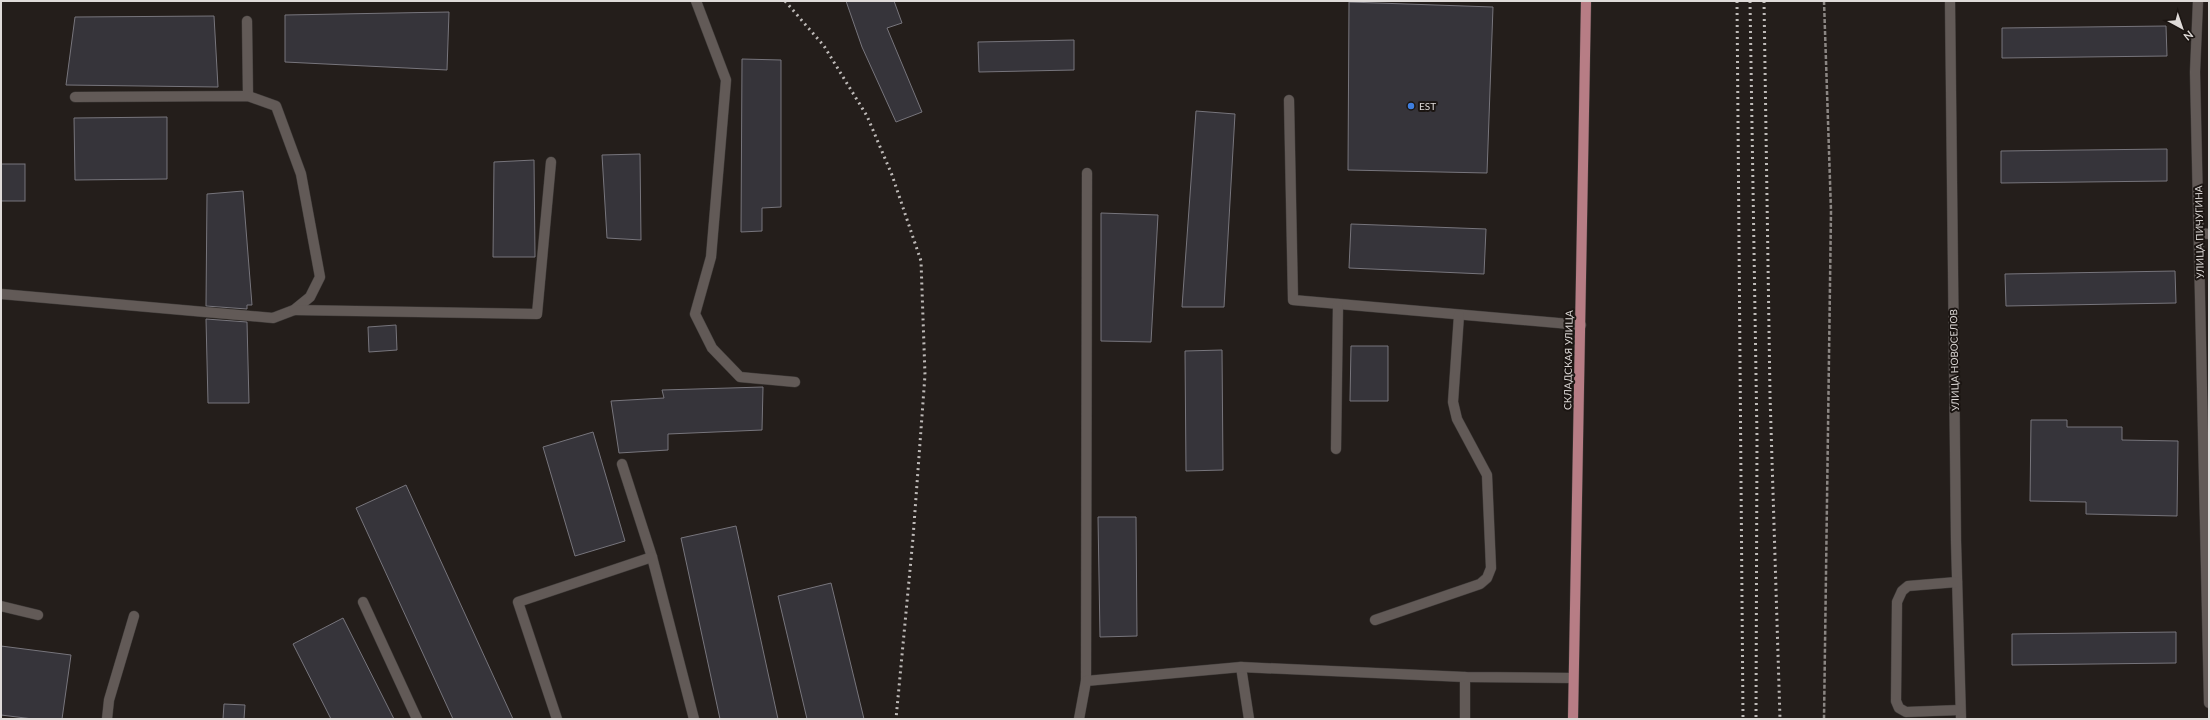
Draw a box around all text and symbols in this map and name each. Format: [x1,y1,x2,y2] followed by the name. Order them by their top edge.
[2162,8,2202,48] north arrow
[2181,28,2196,44] text: N
[1419,100,1436,112] place label: EST
[1406,101,1416,111] marker: EST
[2192,185,2206,279] street label: УЛИЦА ПИЧУГИНА
[1947,309,1961,411] street label: УЛИЦА НОВОСЕЛОВ
[1561,310,1575,410] street label: СКЛАДСКАЯ УЛИЦА

